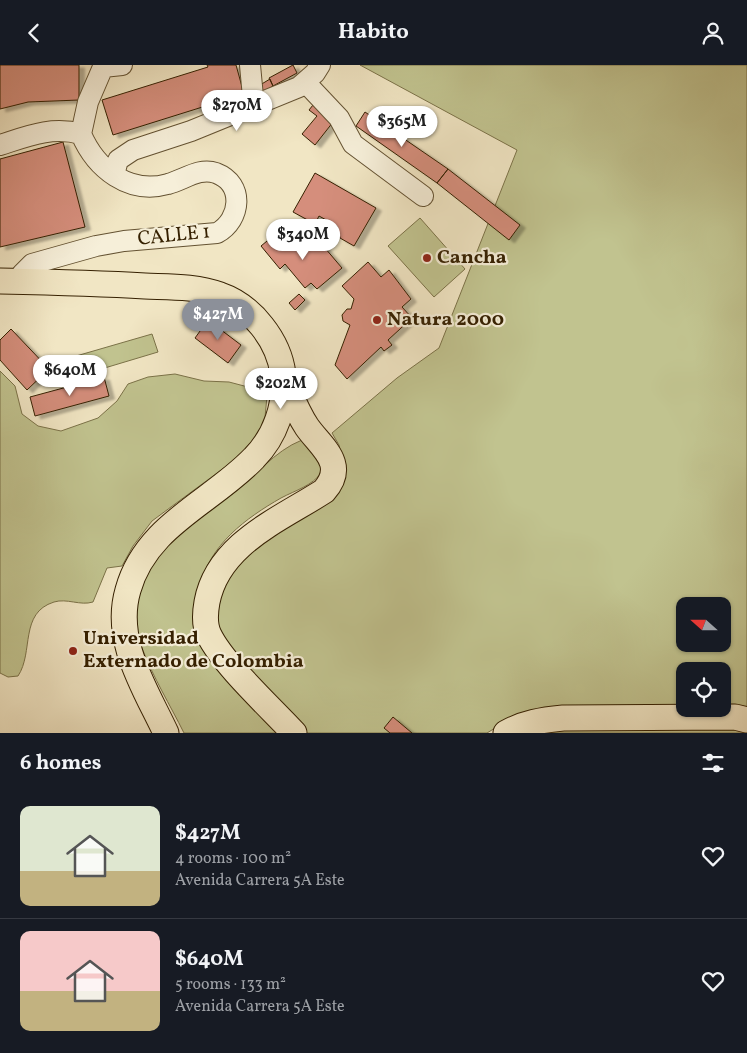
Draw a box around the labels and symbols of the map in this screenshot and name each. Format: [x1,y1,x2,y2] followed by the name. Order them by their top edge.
[202,89,272,132] pin: $270M
[367,106,437,148] pin: $365M
[136,218,212,254] street label: CALLE 1
[268,219,338,261] pin: $340M
[437,244,507,272] place label: Cancha
[421,252,433,264] marker: Cancha
[183,299,253,341] pin: $427M
[387,306,504,334] place label: Natura 2000
[371,314,383,326] marker: Natura 2000
[35,355,105,397] pin: $640M
[246,367,316,410] pin: $202M
[676,597,731,653] north arrow
[83,625,304,676] place label: Universidad Externado de Colombia
[67,645,79,657] marker: Universidad Externado de Colombia

